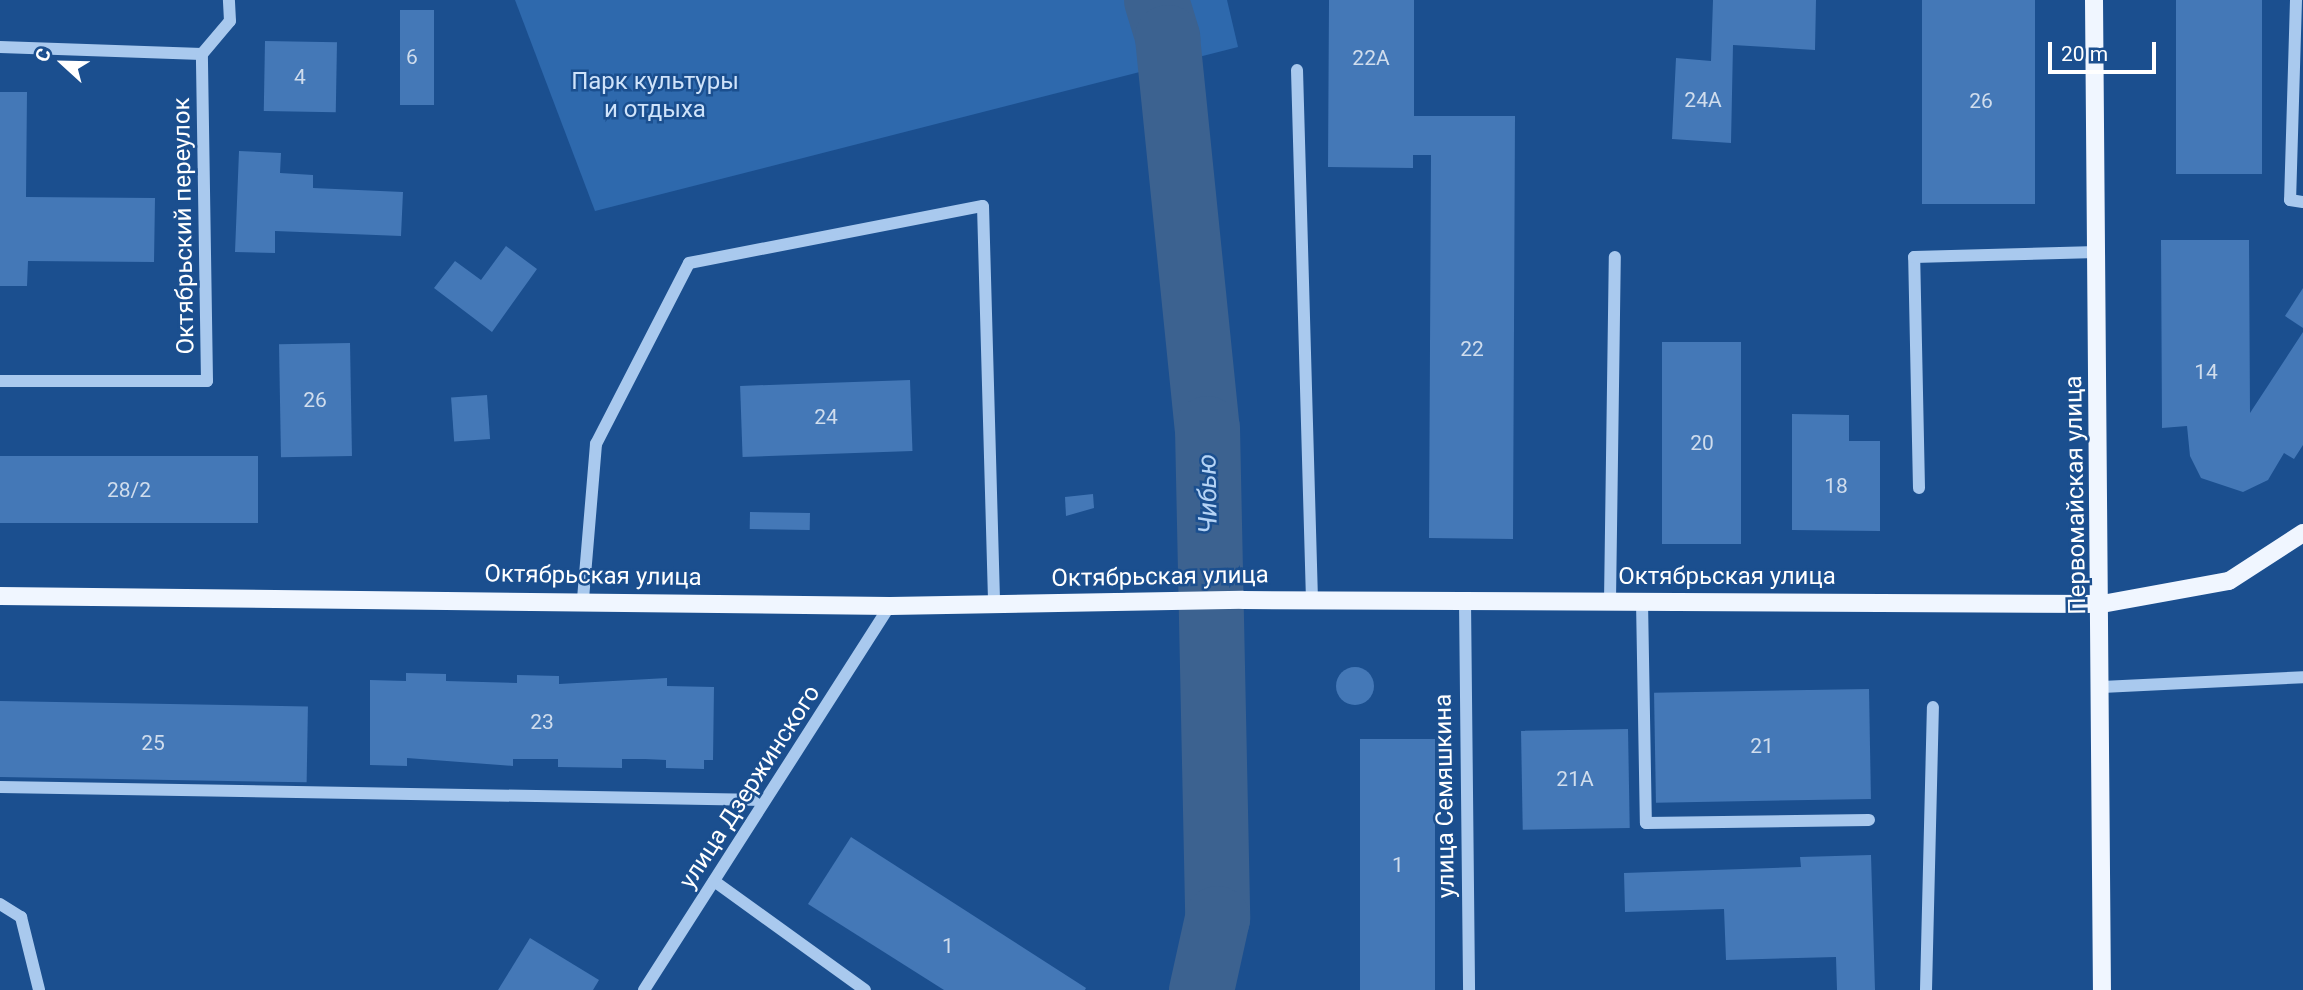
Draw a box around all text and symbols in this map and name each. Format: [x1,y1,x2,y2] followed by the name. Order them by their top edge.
[28,28,98,98] north arrow
[2051,28,2160,72] scale bar
[2061,42,2108,66] text: 20 m
[406,44,418,70] house number: 6
[30,45,56,65] text: С
[1352,45,1390,71] house number: 22А
[294,64,306,90] house number: 4
[571,68,739,124] park label: Парк культуры и отдыха
[1684,87,1722,113] house number: 24А
[1969,88,1993,114] house number: 26
[167,97,201,355] street label: Октябрьский переулок
[1460,336,1484,362] house number: 22
[2194,359,2218,385] house number: 14
[2060,375,2092,615] street label: Первомайская улица
[303,387,327,413] house number: 26
[814,404,838,430] house number: 24
[1690,430,1714,456] house number: 20
[1192,454,1224,534] water label: Чибью
[1824,473,1848,499] house number: 18
[107,477,151,503] house number: 28/2
[484,560,702,592] street label: Октябрьская улица
[1051,561,1269,593] street label: Октябрьская улица
[1618,563,1836,591] street label: Октябрьская улица
[673,680,827,894] street label: улица Дзержинского
[1429,694,1461,898] street label: улица Семяшкина
[530,709,554,735] house number: 23
[141,730,165,756] house number: 25
[1750,733,1774,759] house number: 21
[1556,766,1594,792] house number: 21А
[1392,852,1404,878] house number: 1
[942,933,954,959] house number: 1

